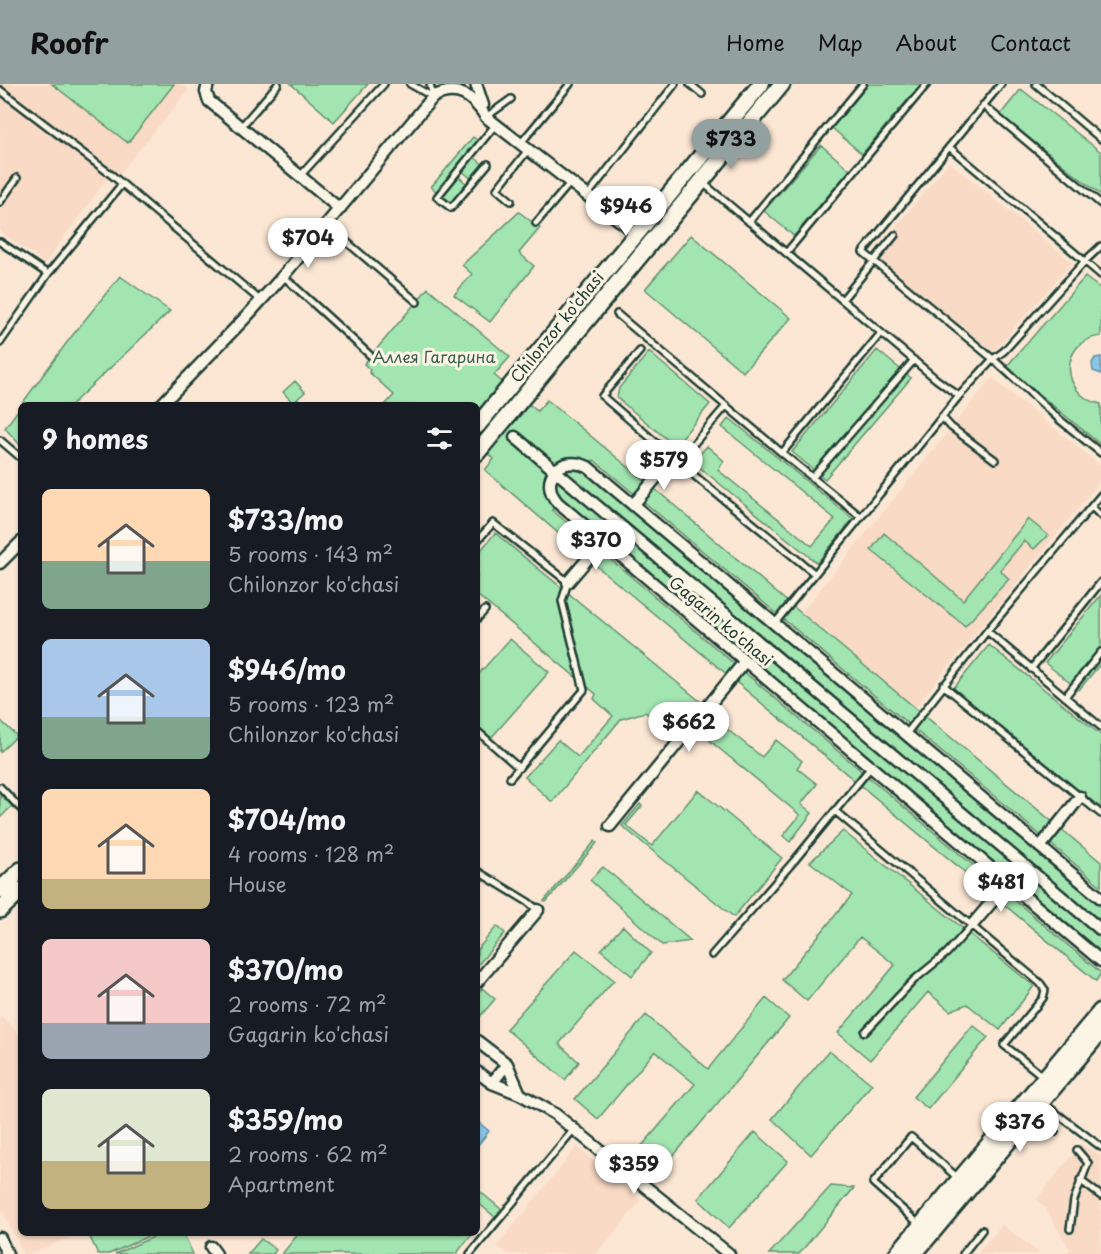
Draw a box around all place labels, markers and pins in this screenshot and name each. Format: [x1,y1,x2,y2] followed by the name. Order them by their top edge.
[695,119,767,170] pin: $733
[590,186,662,237] pin: $946
[272,218,344,269] pin: $704
[628,440,700,491] pin: $579
[560,520,632,571] pin: $370
[653,702,725,753] pin: $662
[965,862,1037,913] pin: $481
[984,1102,1056,1153] pin: $376
[598,1144,670,1195] pin: $359

